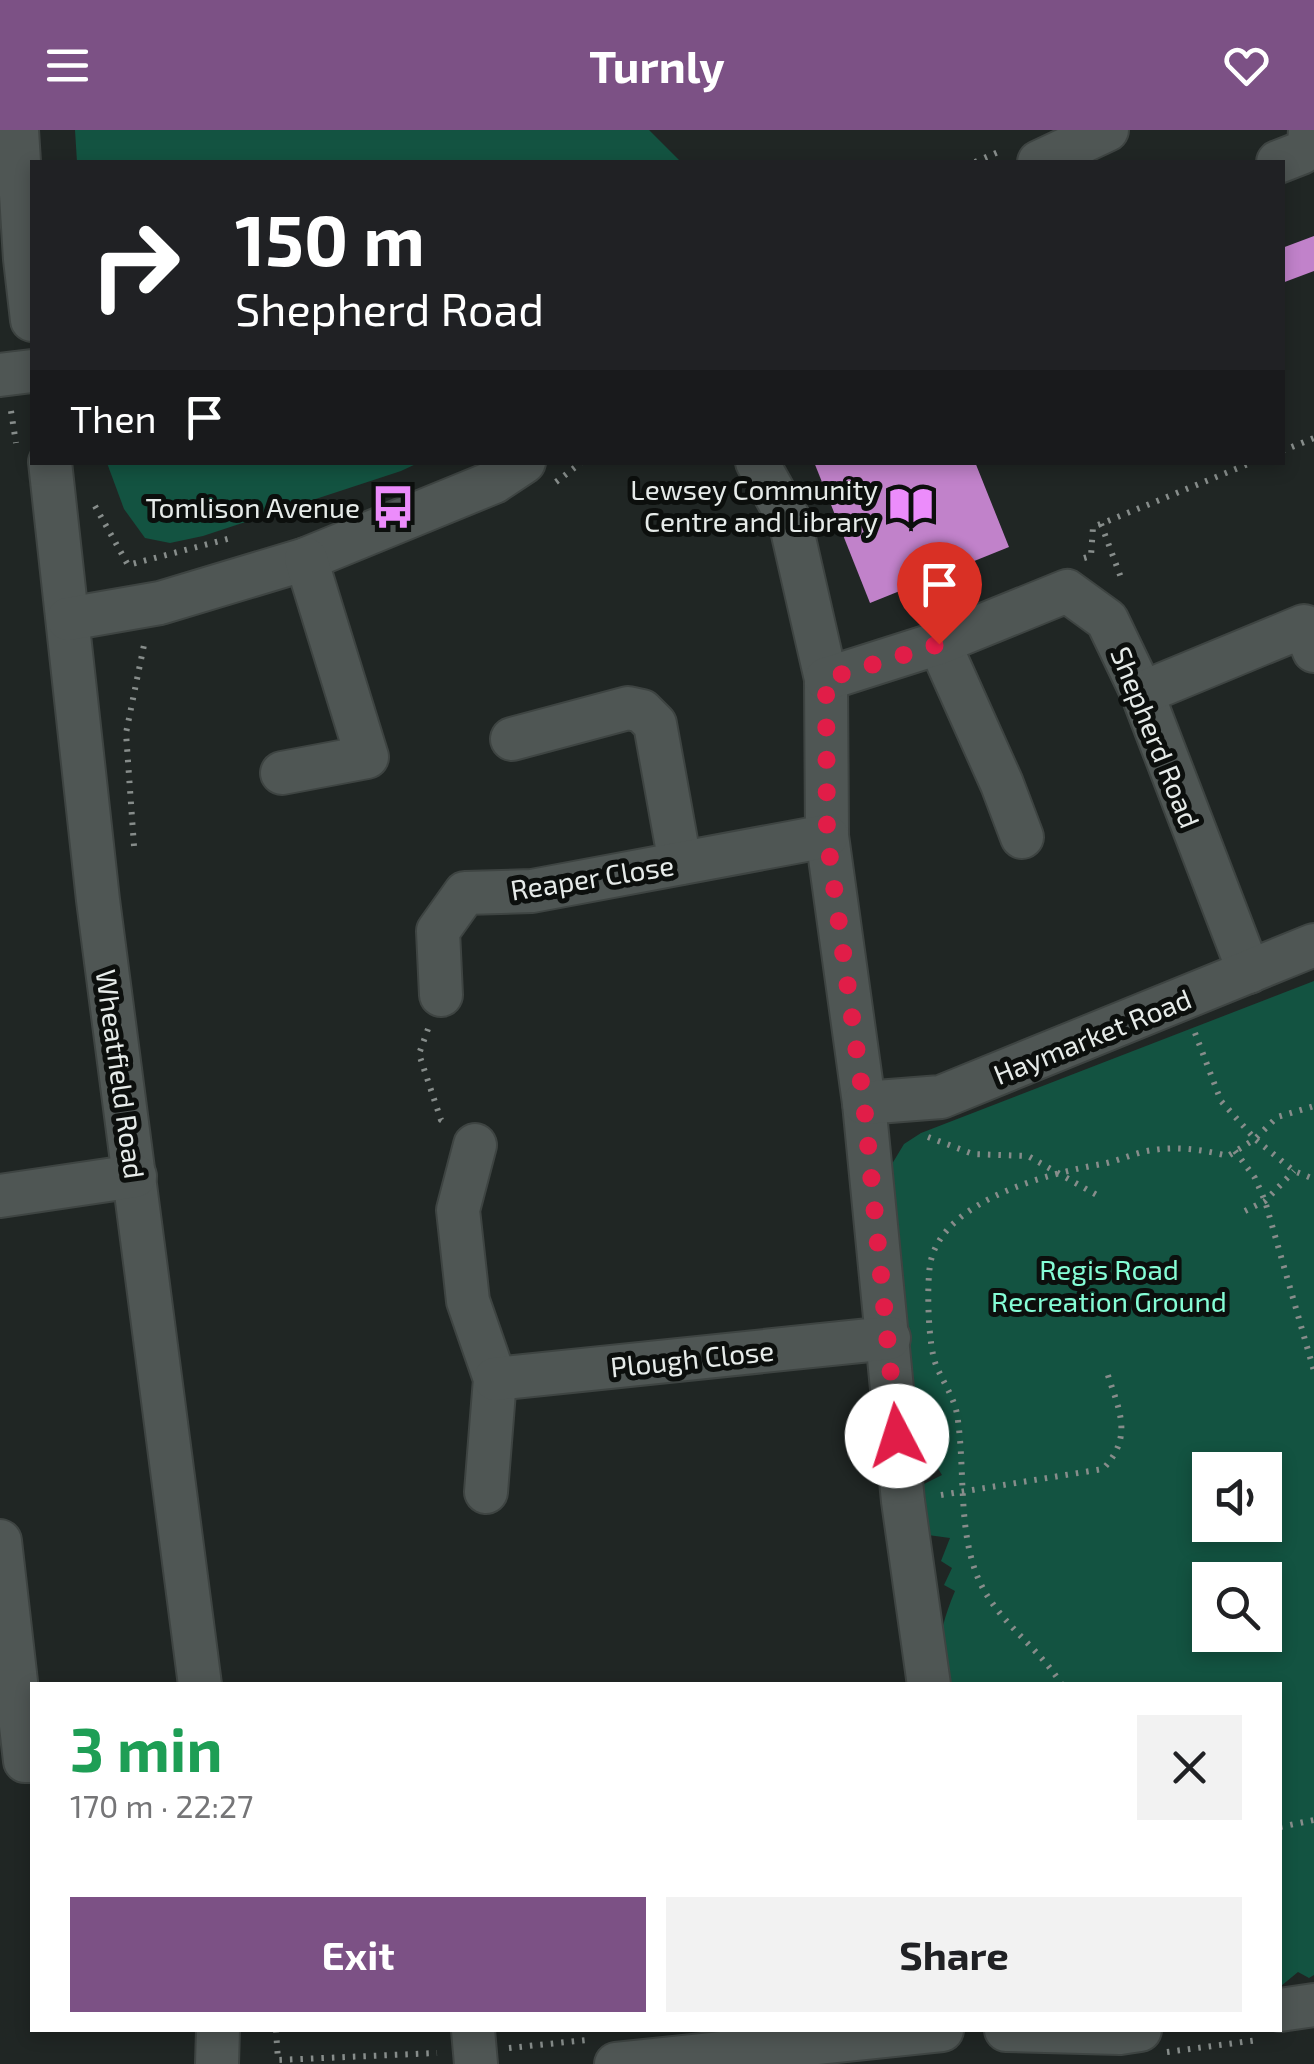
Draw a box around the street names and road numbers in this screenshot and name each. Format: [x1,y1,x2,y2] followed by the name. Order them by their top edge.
[1104,641,1208,833] street label: Shepherd Road
[508,847,676,907] street label: Reaper Close
[89,967,153,1181] street label: Wheatfield Road
[988,981,1196,1091] street label: Haymarket Road
[609,1333,775,1383] street label: Plough Close

